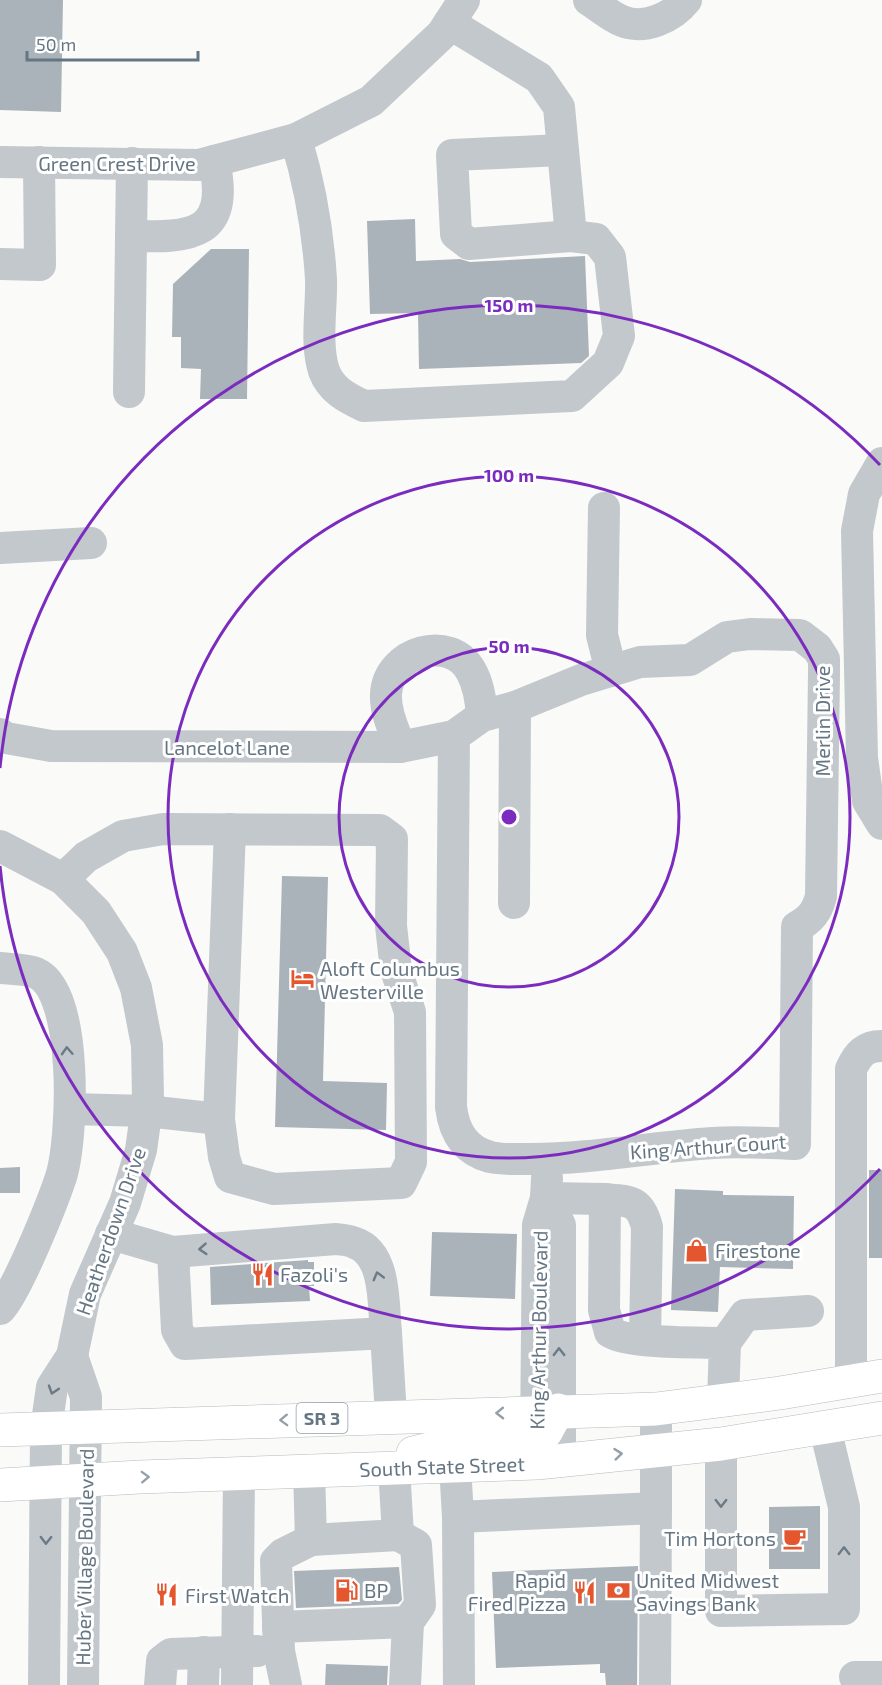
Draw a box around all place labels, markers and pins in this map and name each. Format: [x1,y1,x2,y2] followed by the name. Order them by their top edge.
[499,807,519,827] centre of rings
[320,956,460,1003] place label: Aloft Columbus Westerville
[289,966,315,992] hotel icon: Aloft Columbus Westerville
[684,1237,710,1263] shop icon: Firestone
[715,1238,801,1262] place label: Firestone
[249,1261,275,1287] restaurant icon: Fazoli's
[280,1262,348,1286] place label: Fazoli's
[781,1525,807,1551] cafe icon: Tim Hortons
[664,1526,776,1550] place label: Tim Hortons
[468,1568,566,1615] place label: Rapid Fired Pizza
[636,1568,779,1615] place label: United Midwest Savings Bank
[333,1577,359,1603] fuel station icon: BP
[364,1578,388,1602] place label: BP
[605,1578,631,1604] bank icon: United Midwest Savings Bank
[571,1579,597,1605] restaurant icon: Rapid Fired Pizza
[154,1582,180,1608] restaurant icon: First Watch
[185,1583,289,1607] place label: First Watch

